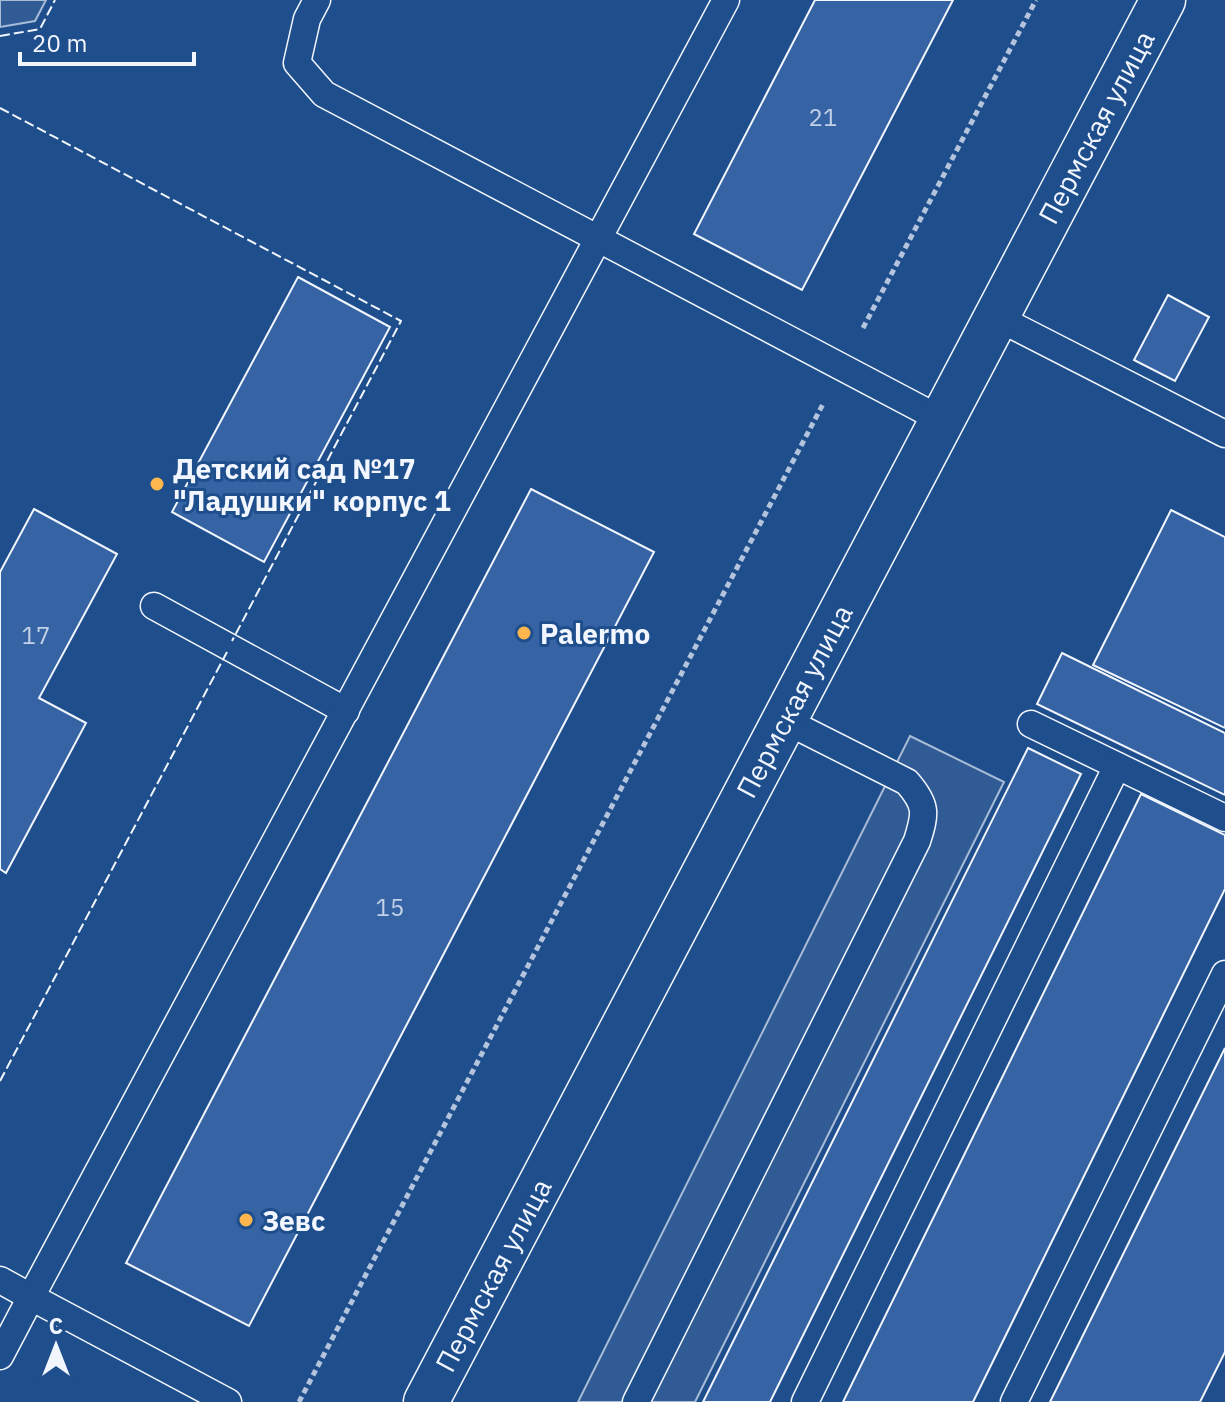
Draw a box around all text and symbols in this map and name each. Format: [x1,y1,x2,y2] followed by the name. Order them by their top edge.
[20,16,194,66] scale bar
[1029,24,1163,230] street label: Пермская улица
[32,27,87,59] text: 20 m
[809,101,837,133] house number: 21
[173,450,451,519] place label: Детский сад №17 "Ладушки" корпус 1
[148,475,166,493] marker: Детский сад №17 "Ладушки" корпус 1
[727,598,861,804] street label: Пермская улица
[540,615,650,652] place label: Palermo
[22,619,50,651] house number: 17
[515,624,533,642] marker: Palermo
[376,891,404,923] house number: 15
[426,1172,560,1378] street label: Пермская улица
[262,1202,325,1239] place label: Зевс
[237,1211,255,1229] marker: Зевс
[16,1306,96,1386] north arrow
[49,1311,63,1340] text: С

